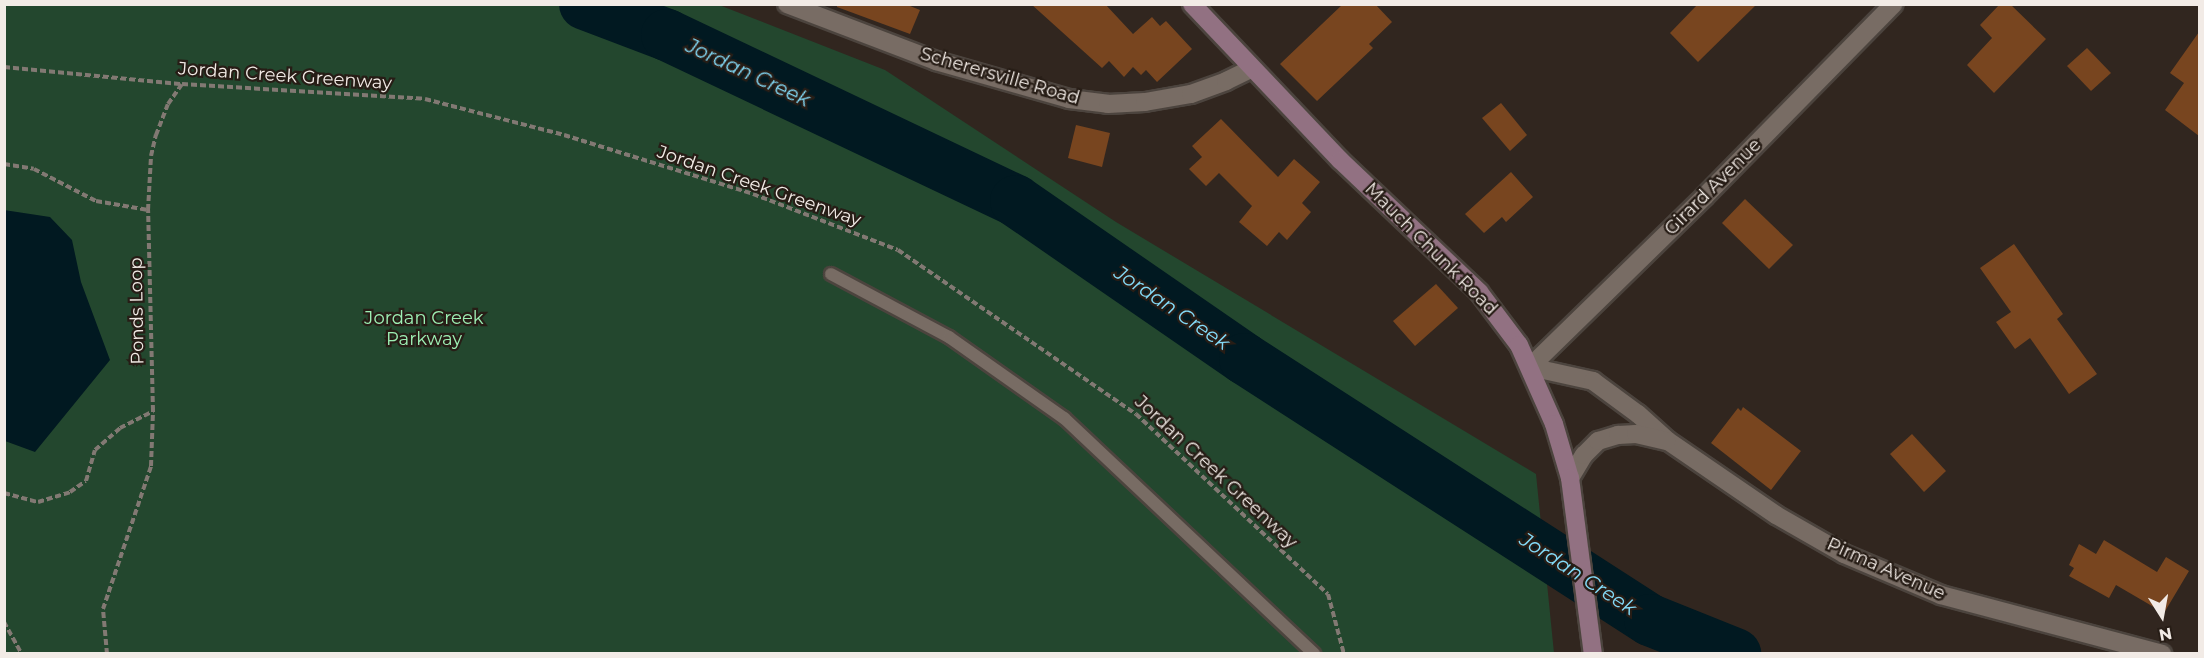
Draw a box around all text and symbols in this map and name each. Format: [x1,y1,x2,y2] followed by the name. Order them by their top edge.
[682,34,814,112] water label: Jordan Creek
[918,43,1082,109] street label: Scherersville Road
[177,58,393,94] street label: Jordan Creek Greenway
[1660,134,1766,240] street label: Girard Avenue
[654,141,864,231] street label: Jordan Creek Greenway
[1360,178,1502,320] street label: Mauch Chunk Road
[125,257,149,365] street label: Ponds Loop
[1110,261,1234,355] water label: Jordan Creek
[364,308,484,350] park label: Jordan Creek Parkway
[1130,391,1302,553] street label: Jordan Creek Greenway
[1515,527,1641,621] water label: Jordan Creek
[1824,533,1948,605] street label: Pirma Avenue
[2132,586,2192,646] north arrow
[2157,624,2174,645] text: N

